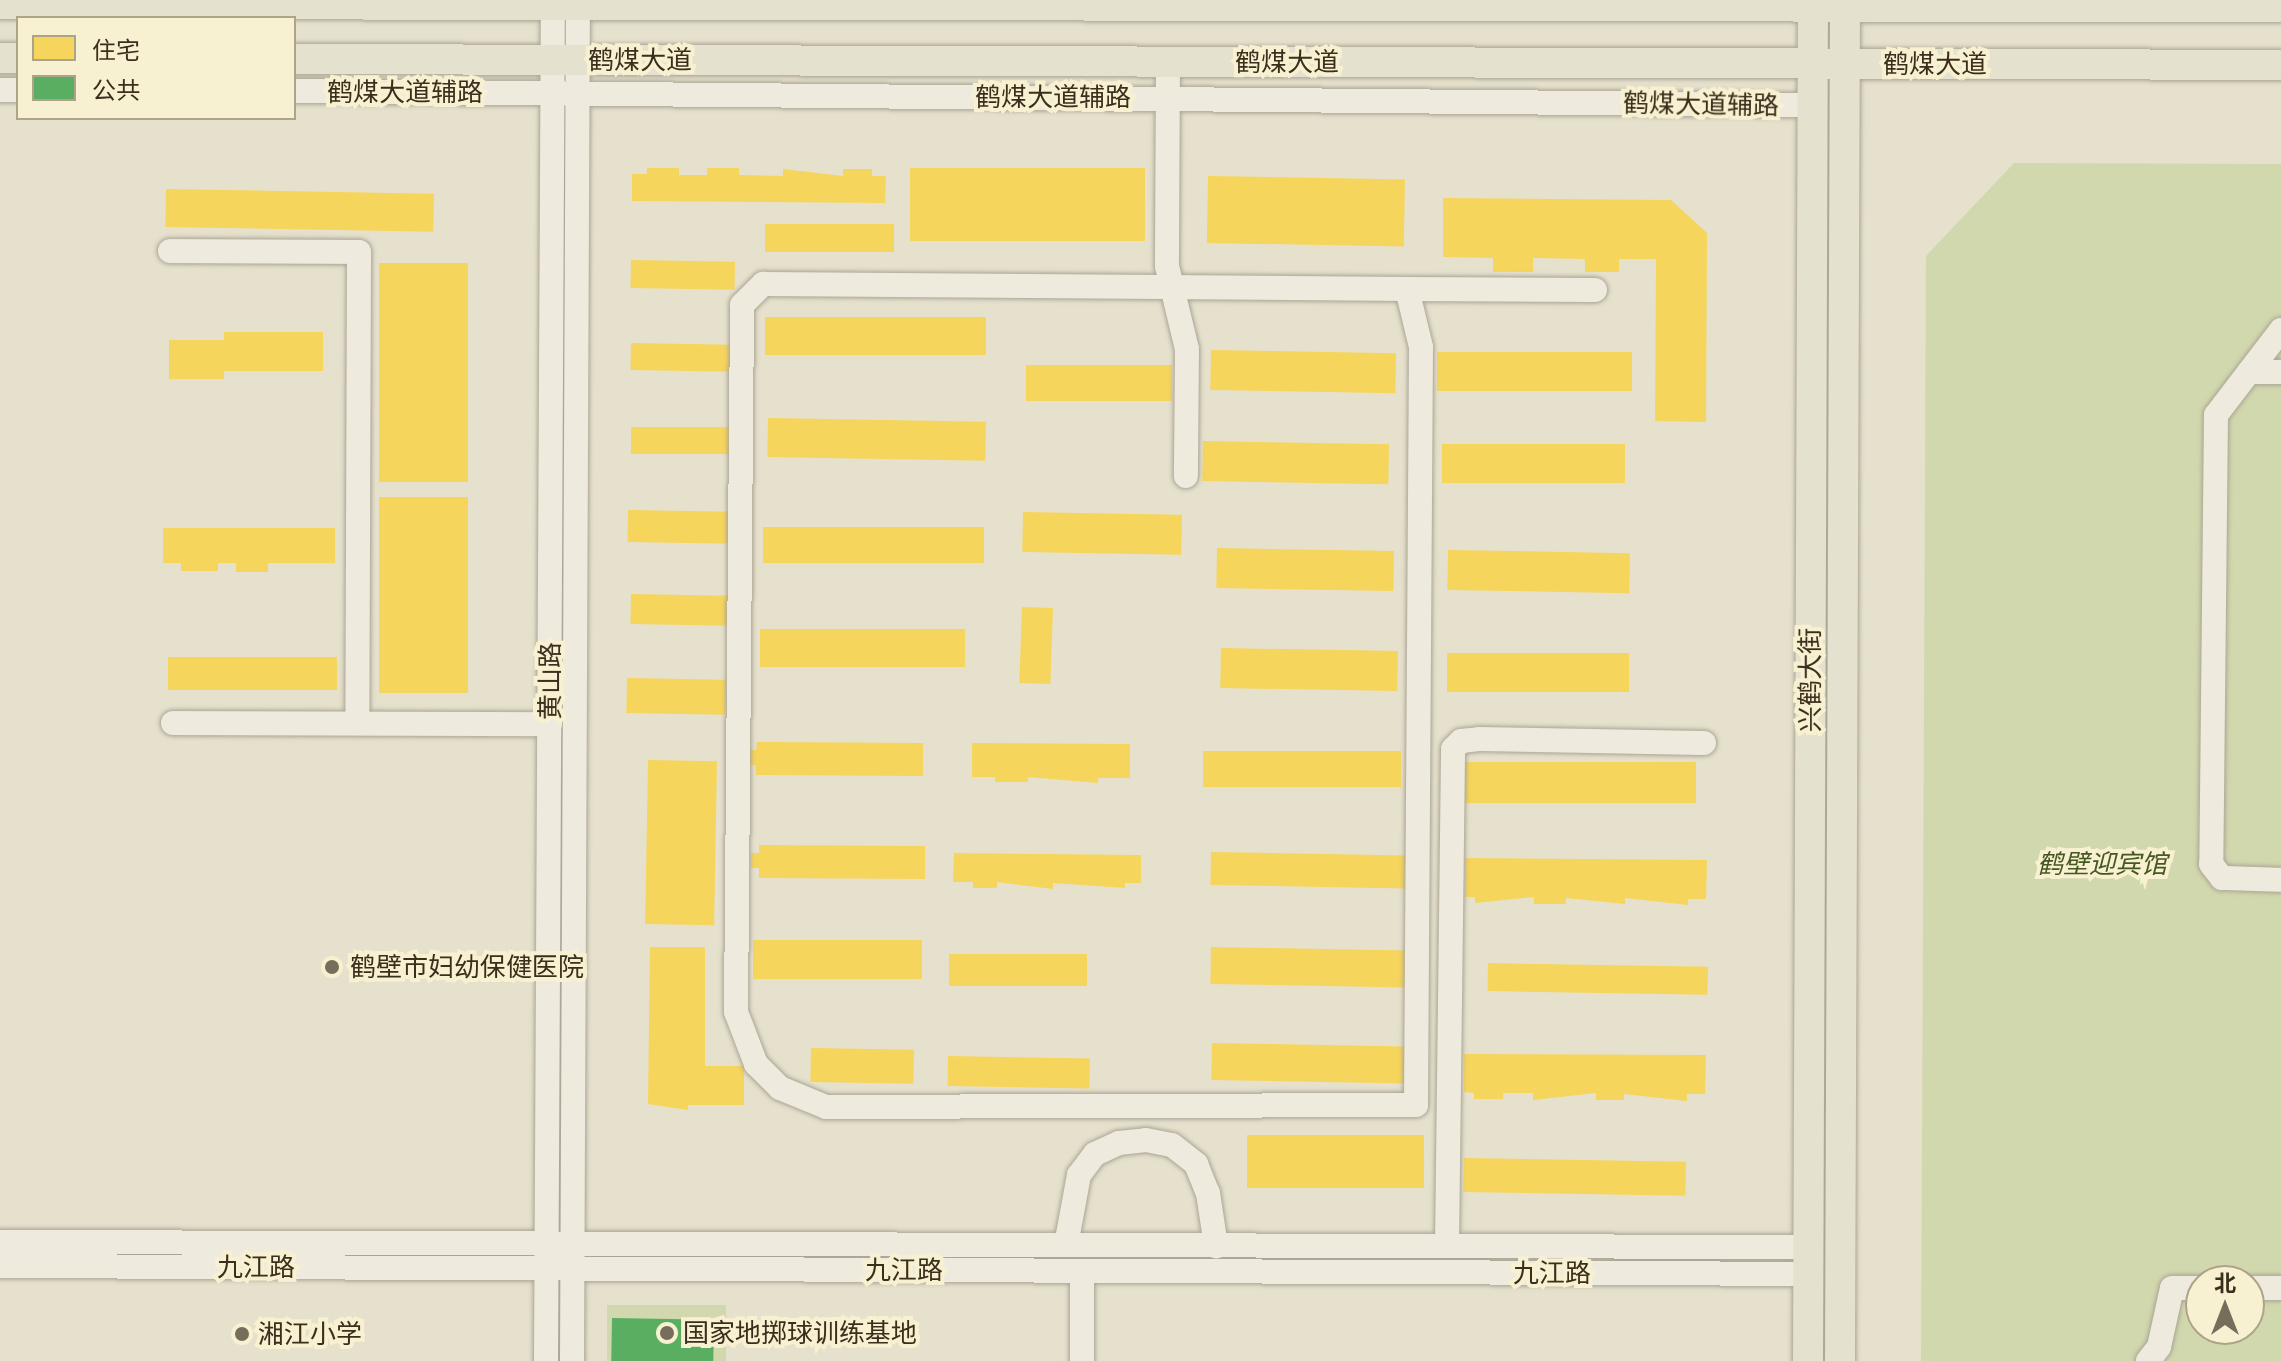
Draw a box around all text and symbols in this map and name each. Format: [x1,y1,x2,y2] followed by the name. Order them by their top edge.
[16,16,296,120] legend
[92,35,140,66] text: 住宅
[588,44,692,76] street label: 鹤煤大道
[1235,46,1339,78] street label: 鹤煤大道
[1883,48,1987,80] street label: 鹤煤大道
[92,75,140,106] text: 公共
[327,76,483,108] street label: 鹤煤大道辅路
[975,81,1131,113] street label: 鹤煤大道辅路
[1623,87,1779,121] street label: 鹤煤大道辅路
[1794,628,1826,732] street label: 兴鹤大街
[534,642,566,720] street label: 黄山路
[2037,848,2167,880] park label: 鹤壁迎宾馆
[350,951,584,983] place label: 鹤壁市妇幼保健医院
[321,956,343,978] marker: 鹤壁市妇幼保健医院
[217,1251,295,1283] street label: 九江路
[865,1254,943,1286] street label: 九江路
[1513,1257,1591,1289] street label: 九江路
[2185,1265,2265,1345] north arrow
[2214,1269,2236,1297] text: 北
[683,1317,917,1349] place label: 国家地掷球训练基地
[258,1318,362,1350] place label: 湘江小学
[658,1324,676,1342] marker: 国家地掷球训练基地
[233,1325,251,1343] marker: 湘江小学

